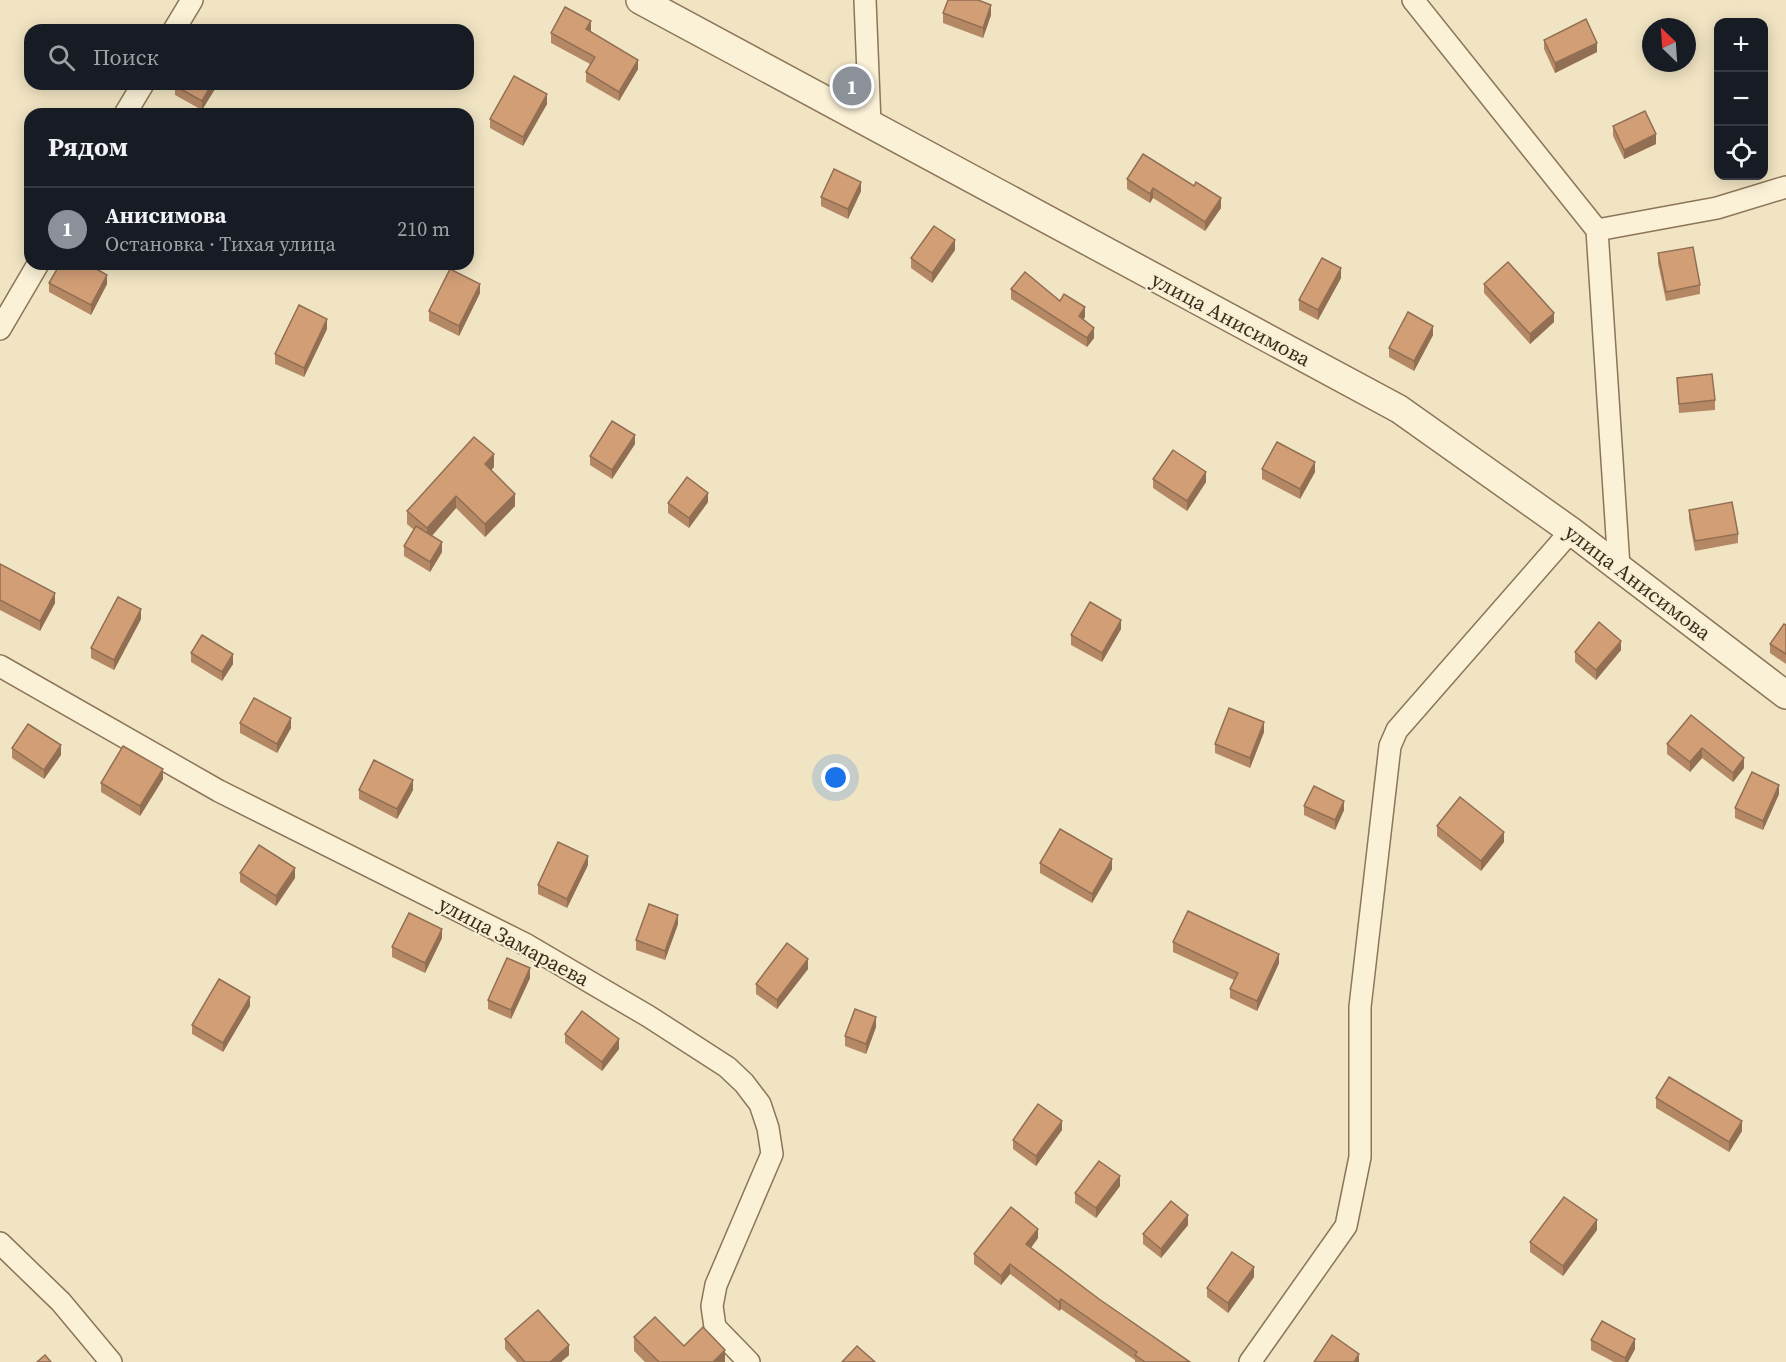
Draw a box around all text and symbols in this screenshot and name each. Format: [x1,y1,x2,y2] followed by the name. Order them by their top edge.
[1642,18,1696,72] north arrow
[1714,18,1768,180] map controls
[1714,18,1768,72] button: +
[24,24,474,90] search box
[45,41,78,74] icon: search
[93,42,159,72] text: Поиск
[832,64,872,109] pin: 1
[1714,72,1768,126] button: −
[1714,126,1768,180] button: locate
[48,129,128,165] text: Рядом
[105,200,227,230] text: Анисимова
[62,215,73,243] text: 1
[397,215,450,243] text: 210 m
[105,230,336,258] text: Остановка · Тихая улица
[1146,265,1316,373] street label: улица Анисимова
[1559,517,1718,647] street label: улица Анисимова
[821,763,850,792] your location
[433,889,595,993] street label: улица Замараева

